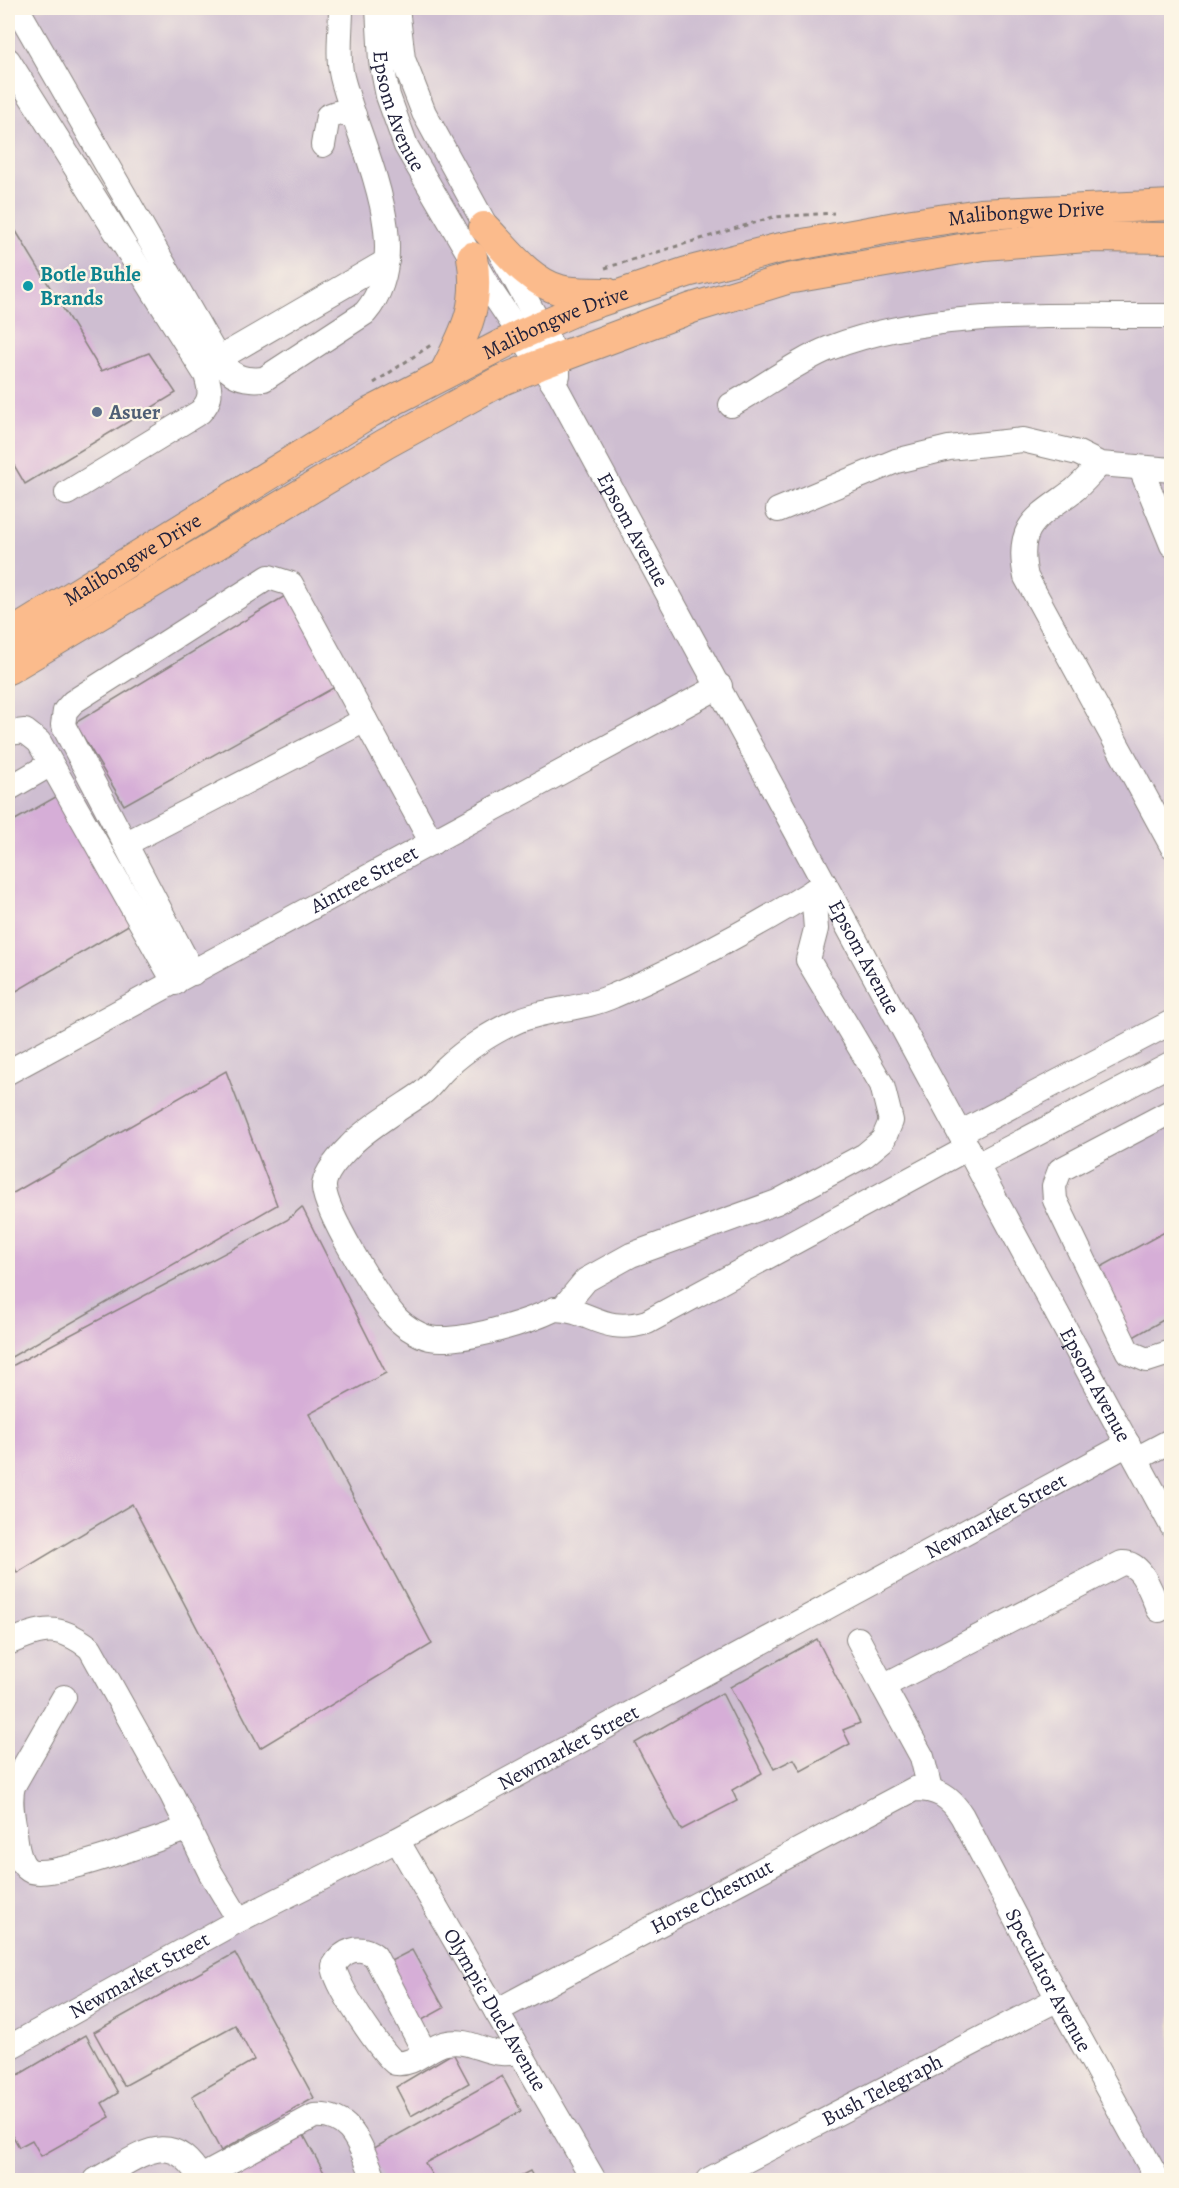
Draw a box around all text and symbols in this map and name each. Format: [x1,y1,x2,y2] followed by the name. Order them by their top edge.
[366,50,432,177] street label: Epsom Avenue
[946,194,1105,233] street label: Malibongwe Drive
[40,260,141,312] place label: Botle Buhle Brands
[21,279,35,293] marker: Botle Buhle Brands
[477,279,632,366] street label: Malibongwe Drive
[108,398,161,426] place label: Asuer
[90,405,104,419] marker: Asuer
[591,467,676,592] street label: Epsom Avenue
[58,506,206,612] street label: Malibongwe Drive
[304,838,423,920] street label: Aintree Street
[822,895,907,1019] street label: Epsom Avenue
[1053,1322,1138,1447] street label: Epsom Avenue
[920,1466,1071,1565] street label: Newmarket Street
[493,1698,644,1797] street label: Newmarket Street
[645,1852,778,1941] street label: Horse Chestnut
[999,1903,1098,2057] street label: Speculator Avenue
[437,1923,554,2096] street label: Olympic Duel Avenue
[64,1925,214,2025] street label: Newmarket Street
[817,2047,947,2133] street label: Bush Telegraph

